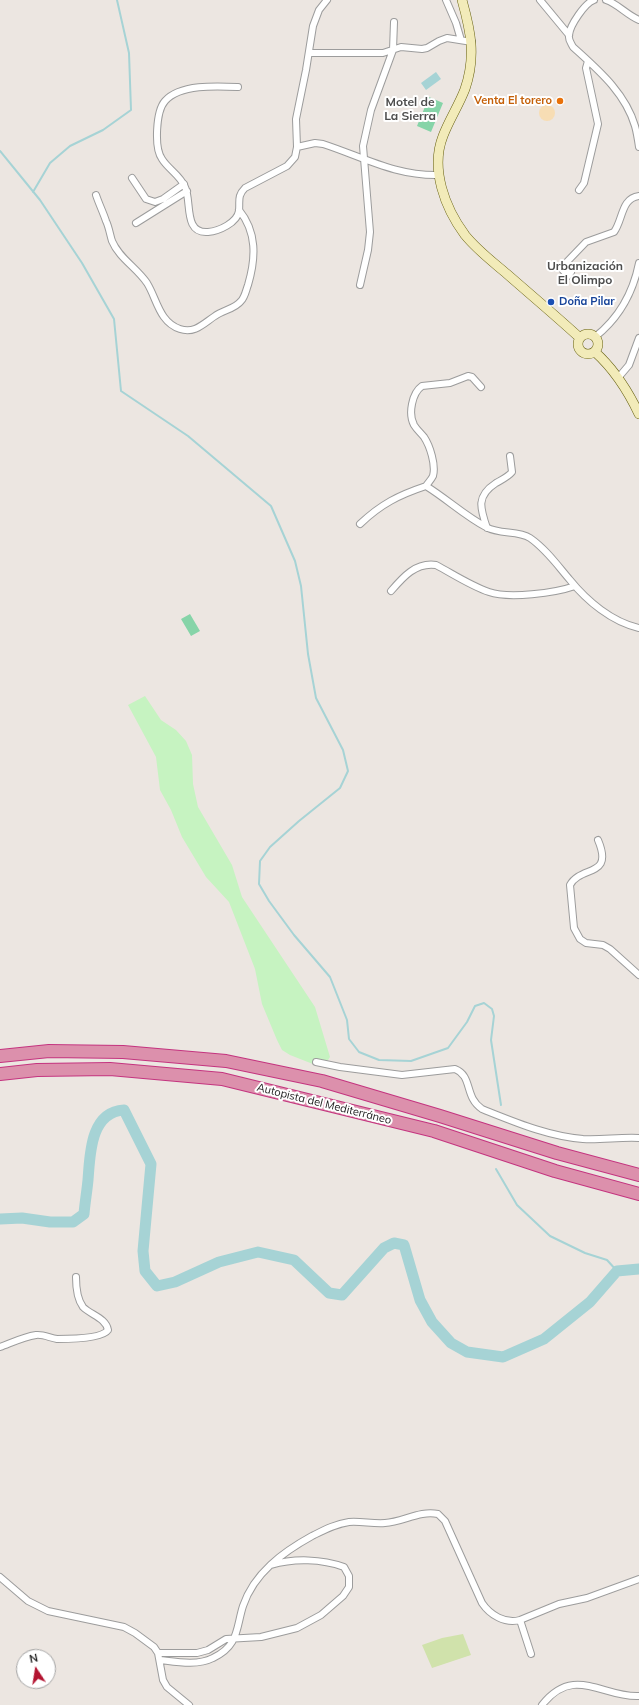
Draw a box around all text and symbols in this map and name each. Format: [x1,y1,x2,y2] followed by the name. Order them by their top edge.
[474,94,552,108] place label: Venta El torero
[384,95,436,123] district label: Motel de La Sierra
[555,96,565,106] marker: Venta El torero
[547,259,623,287] district label: Urbanización El Olimpo
[559,295,615,309] place label: Doña Pilar
[546,297,556,307] marker: Doña Pilar
[255,1081,393,1127] street label: Autopista del Mediterráneo
[16,1649,56,1689] north arrow
[28,1651,39,1666] text: N

